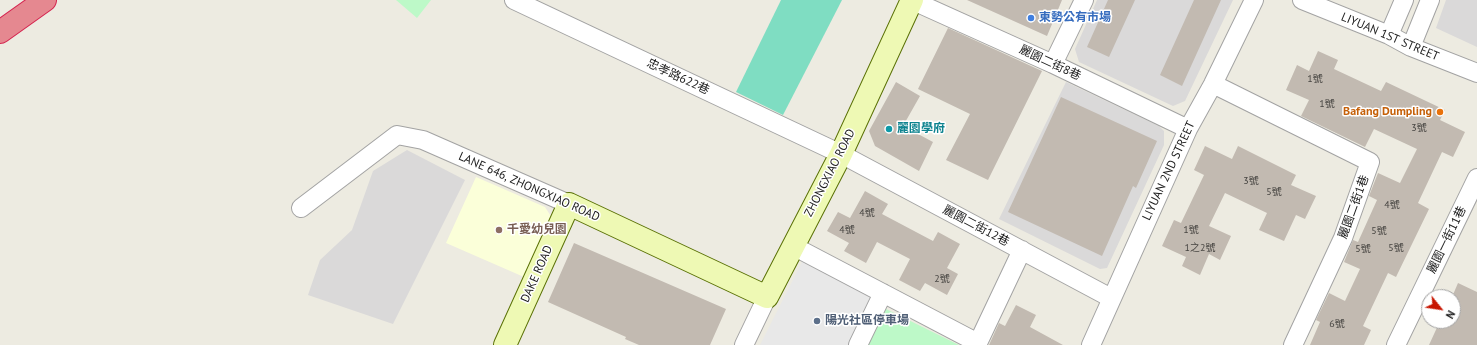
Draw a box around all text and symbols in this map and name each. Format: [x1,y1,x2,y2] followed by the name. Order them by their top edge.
[1339,10,1441,64] street label: LIYUAN 1ST STREET
[1039,11,1111,25] place label: 東勢公有市場
[1026,13,1036,23] marker: 東勢公有市場
[1017,42,1083,84] street label: 麗園二街8巷
[644,56,712,98] street label: 忠孝路622巷
[1307,73,1323,85] house number: 1號
[1319,98,1335,110] house number: 1號
[1343,105,1432,119] place label: Bafang Dumpling
[1435,107,1445,117] marker: Bafang Dumpling
[1140,119,1198,223] street label: LIYUAN 2ND STREET
[897,122,945,136] place label: 麗園學府
[1411,122,1427,134] house number: 3號
[884,124,894,134] marker: 麗園學府
[802,127,858,219] street label: ZHONGXIAO ROAD
[456,149,602,225] street label: LANE 646, ZHONGXIAO ROAD
[1336,173,1372,241] street label: 麗園二街1巷
[1243,175,1259,187] house number: 3號
[1266,186,1282,198] house number: 5號
[1384,199,1400,211] house number: 4號
[940,202,1012,250] street label: 麗園二街12巷
[1425,204,1469,276] street label: 麗園一街11巷
[859,207,875,219] house number: 4號
[507,223,567,237] place label: 千愛幼兒園
[839,224,855,236] house number: 4號
[1183,224,1199,236] house number: 1號
[494,225,504,235] marker: 千愛幼兒園
[1371,225,1387,237] house number: 5號
[1185,242,1215,254] house number: 1之2號
[1388,242,1404,254] house number: 5號
[518,243,556,305] street label: DAKE ROAD
[1355,243,1371,255] house number: 5號
[934,273,950,285] house number: 2號
[1421,289,1461,329] north arrow
[1443,308,1458,321] text: N
[825,314,909,328] place label: 陽光社區停車場
[812,316,822,326] marker: 陽光社區停車場
[1329,318,1345,330] house number: 6號

